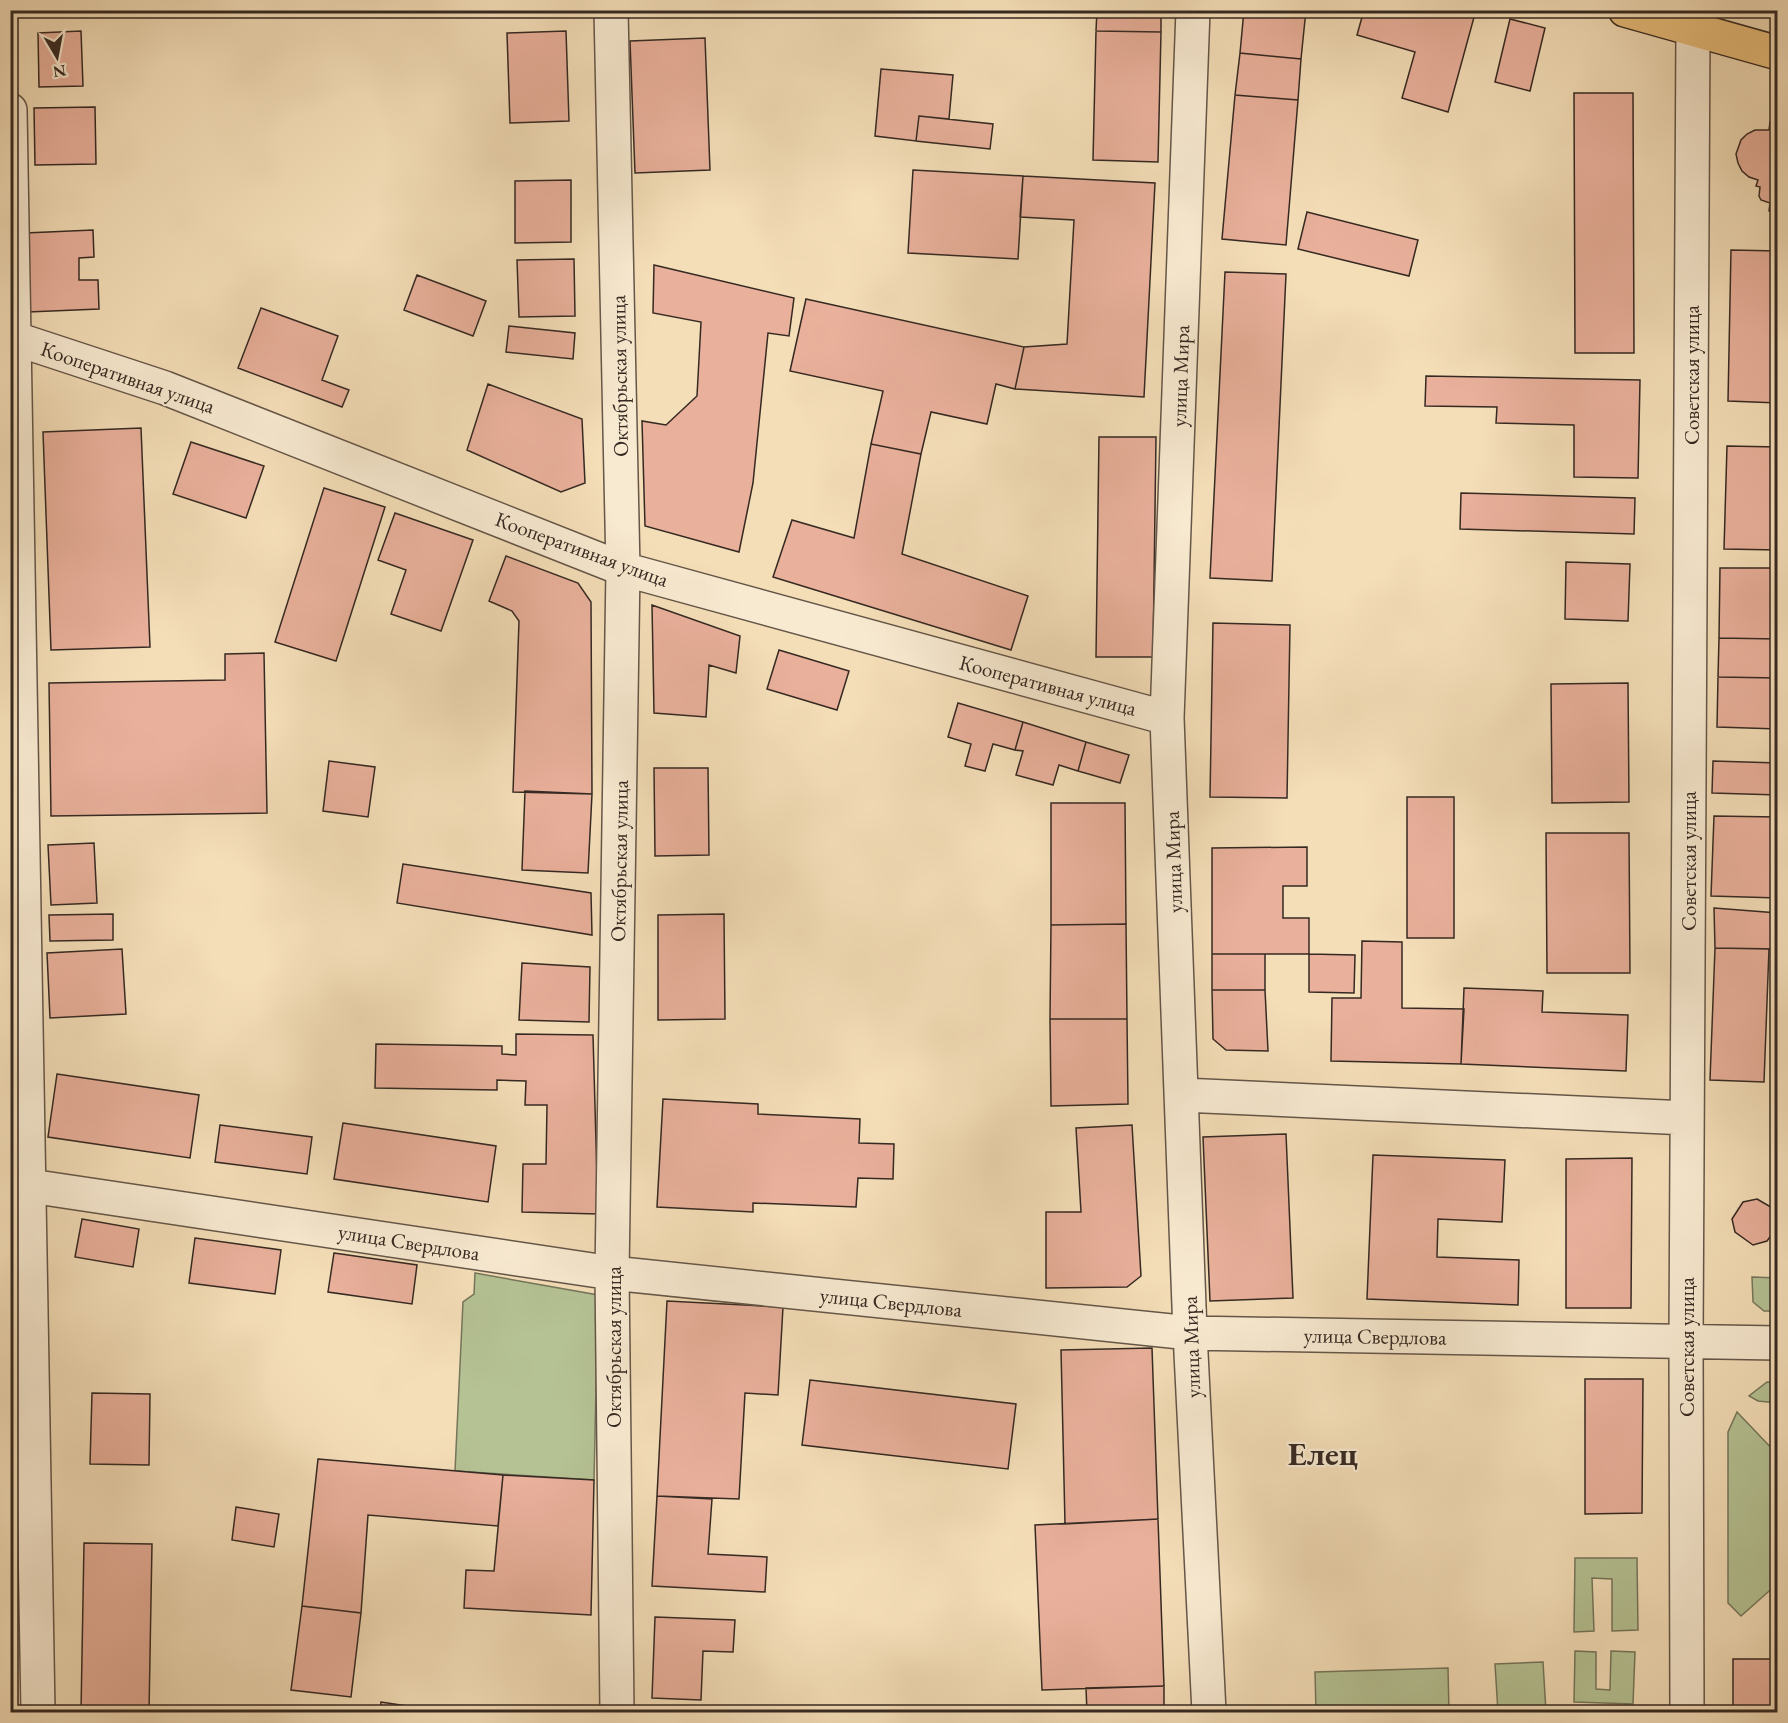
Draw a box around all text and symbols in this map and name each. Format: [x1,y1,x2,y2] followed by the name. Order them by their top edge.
[27,27,87,87] north arrow
[51,60,68,83] text: N
[604,294,634,457] street label: Октябрьская улица
[1678,304,1705,445] street label: Советская улица
[1165,324,1195,427] street label: улица Мира
[37,335,219,420] street label: Кооперативная улица
[492,505,673,593] street label: Кооперативная улица
[956,648,1140,722] street label: Кооперативная улица
[604,779,634,942] street label: Октябрьская улица
[1675,790,1702,931] street label: Советская улица
[1158,810,1188,913] street label: улица Мира
[336,1217,482,1267] street label: улица Свердлова
[600,1265,627,1428] street label: Октябрьская улица
[1673,1276,1700,1417] street label: Советская улица
[819,1281,964,1323] street label: улица Свердлова
[1176,1295,1206,1398] street label: улица Мира
[1303,1321,1447,1351] street label: улица Свердлова
[1288,1432,1358,1475] district label: Елец

